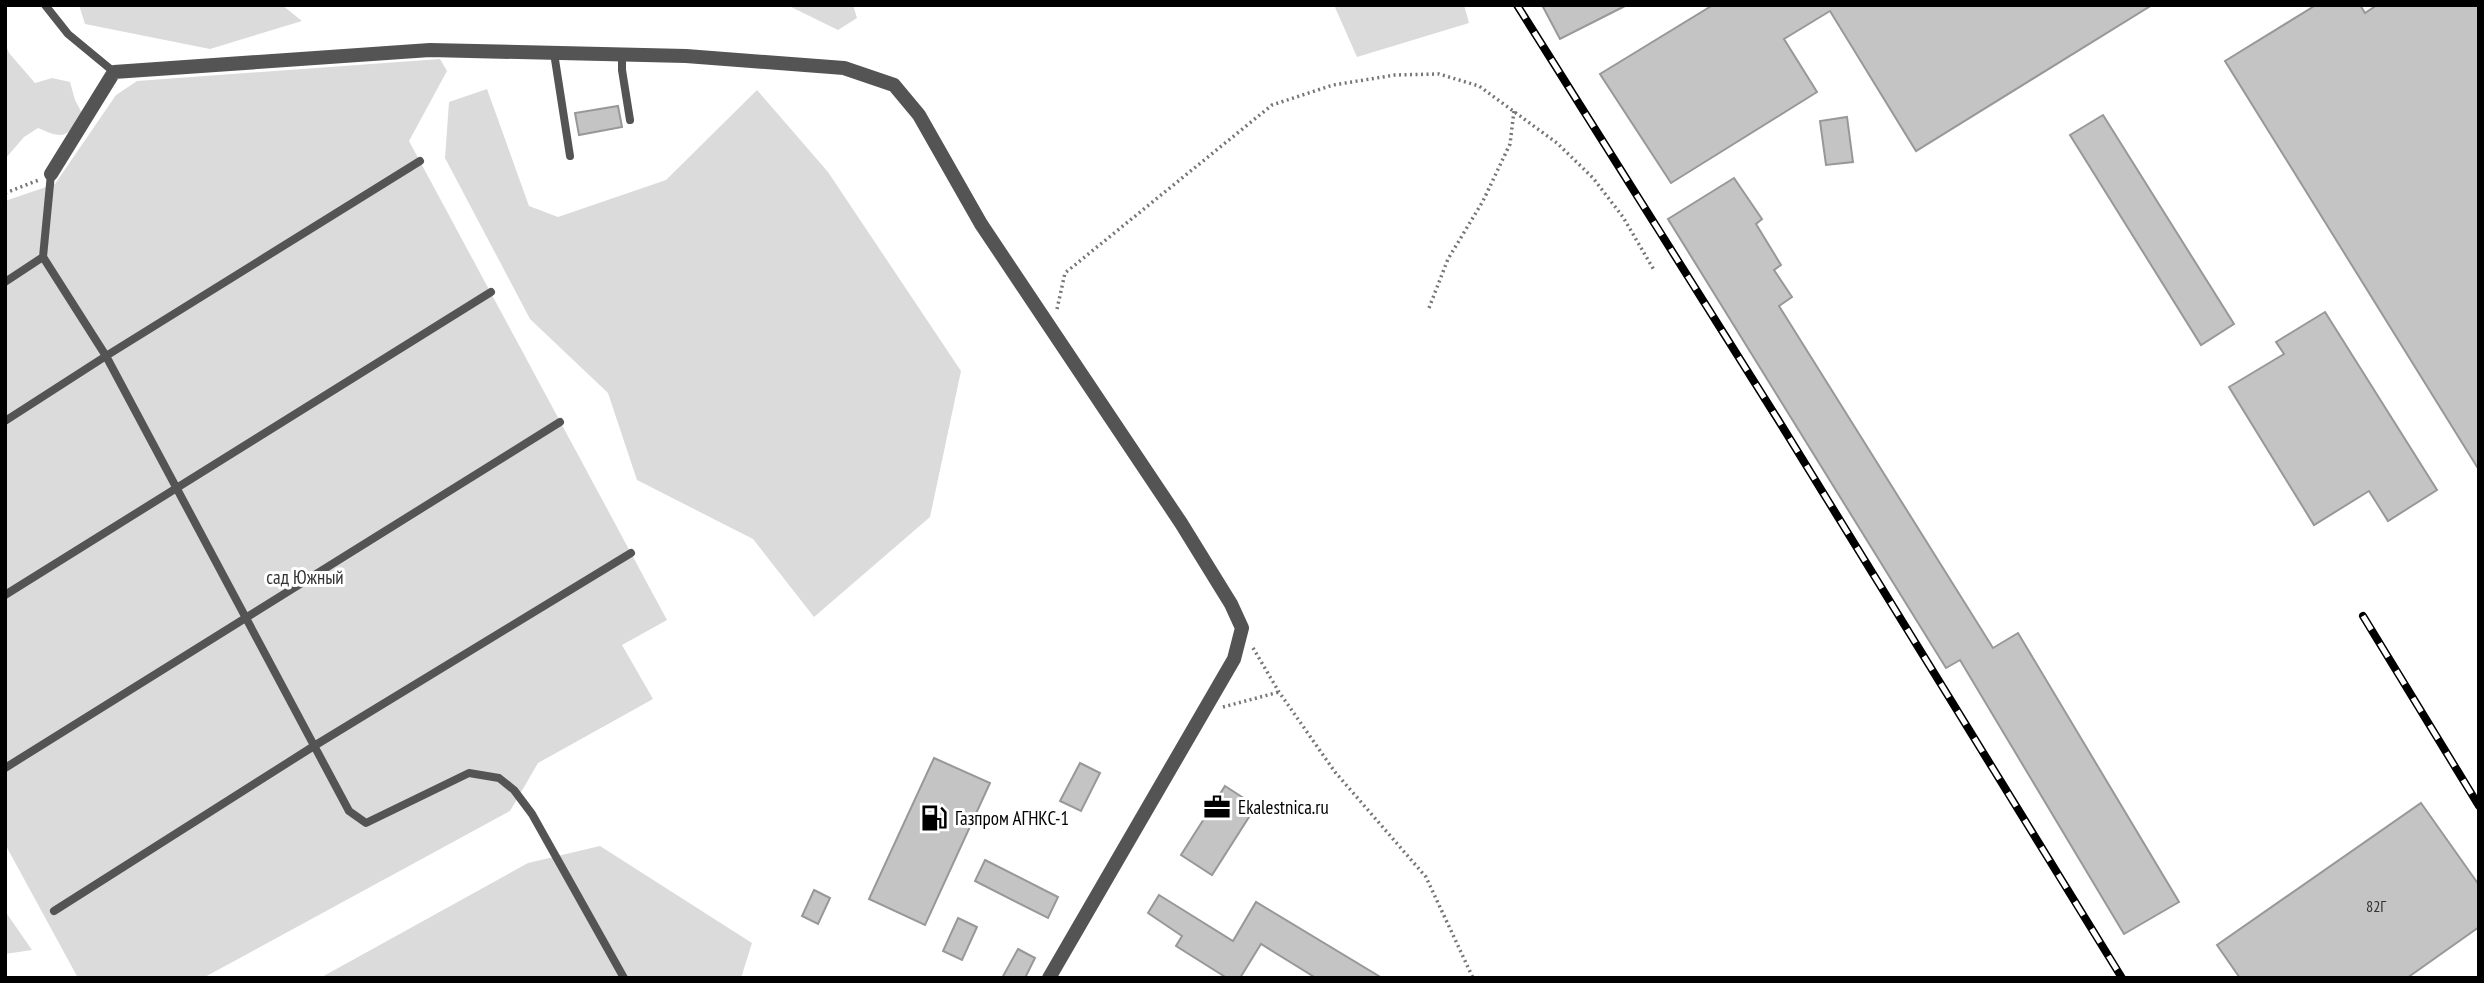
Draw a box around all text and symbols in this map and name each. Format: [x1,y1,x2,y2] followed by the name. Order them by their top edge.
[266,565,344,589] park label: сад Южный
[1202,792,1232,822] office icon: Ekalestnica.ru
[1238,795,1329,819] place label: Ekalestnica.ru
[919,803,949,833] fuel station icon: Газпром АГНКС-1
[955,806,1069,830] place label: Газпром АГНКС-1
[2366,896,2386,916] house number: 82Г

